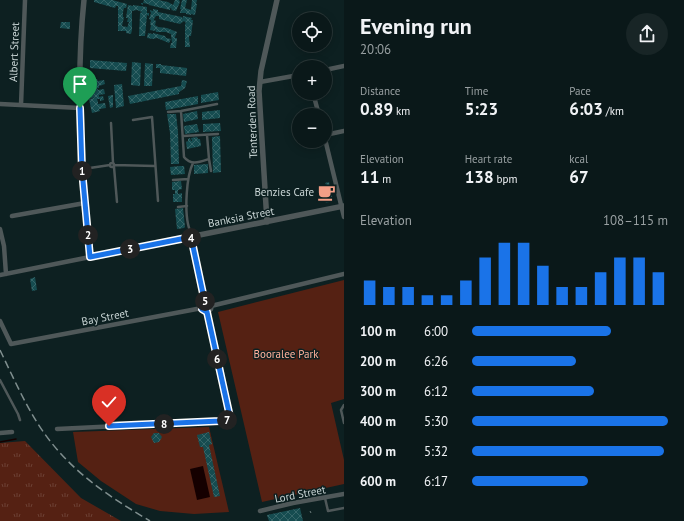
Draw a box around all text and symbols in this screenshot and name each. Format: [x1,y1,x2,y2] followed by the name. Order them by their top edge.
[292,12,332,148] map controls
[292,12,332,52] button: locate
[360,12,472,40] text: Evening run
[626,13,668,55] button: share
[6,22,22,82] street label: Albert Street
[360,41,391,58] text: 20:06
[292,60,332,100] button: +
[63,67,97,108] pin
[69,73,91,95] icon: arrive
[360,84,400,98] text: Distance
[465,84,488,98] text: Time
[569,84,591,98] text: Pace
[244,85,260,159] street label: Tenterden Road
[360,98,393,120] text: 0.89
[465,98,498,120] text: 5:23
[569,98,603,120] text: 6:03
[393,104,410,118] text: km
[603,104,624,118] text: /km
[292,108,332,148] button: −
[360,152,404,166] text: Elevation
[465,152,512,166] text: Heart rate
[569,152,588,166] text: kcal
[72,161,92,181] pin: 1
[79,164,85,178] text: 1
[360,166,379,188] text: 11
[465,166,494,188] text: 138
[569,166,589,188] text: 67
[379,172,391,186] text: m
[494,172,517,186] text: bpm
[317,182,337,202] cafe icon: Benzies Cafe
[254,185,314,199] place label: Benzies Cafe
[207,204,276,230] street label: Banksia Street
[360,212,412,229] text: Elevation
[603,212,668,229] text: 108–115 m
[78,225,98,245] pin: 2
[85,228,91,242] text: 2
[181,228,201,248] pin: 4
[188,231,194,245] text: 4
[120,239,140,259] pin: 3
[127,242,133,256] text: 3
[195,291,215,311] pin: 5
[202,294,208,308] text: 5
[80,306,130,328] street label: Bay Street
[360,323,396,340] text: 100 m
[424,323,448,340] text: 6:00
[254,347,319,361] park label: Booralee Park
[207,349,227,369] pin: 6
[214,352,220,366] text: 6
[360,353,396,370] text: 200 m
[424,353,448,370] text: 6:26
[360,383,396,400] text: 300 m
[424,383,448,400] text: 6:12
[92,385,126,426] pin
[98,391,120,413] icon: check
[217,410,237,430] pin: 7
[224,413,230,427] text: 7
[360,413,396,430] text: 400 m
[424,413,448,430] text: 5:30
[154,414,174,434] pin: 8
[161,417,167,431] text: 8
[360,443,396,460] text: 500 m
[424,443,448,460] text: 5:32
[360,473,396,490] text: 600 m
[424,473,448,490] text: 6:17
[273,482,327,506] street label: Lord Street

